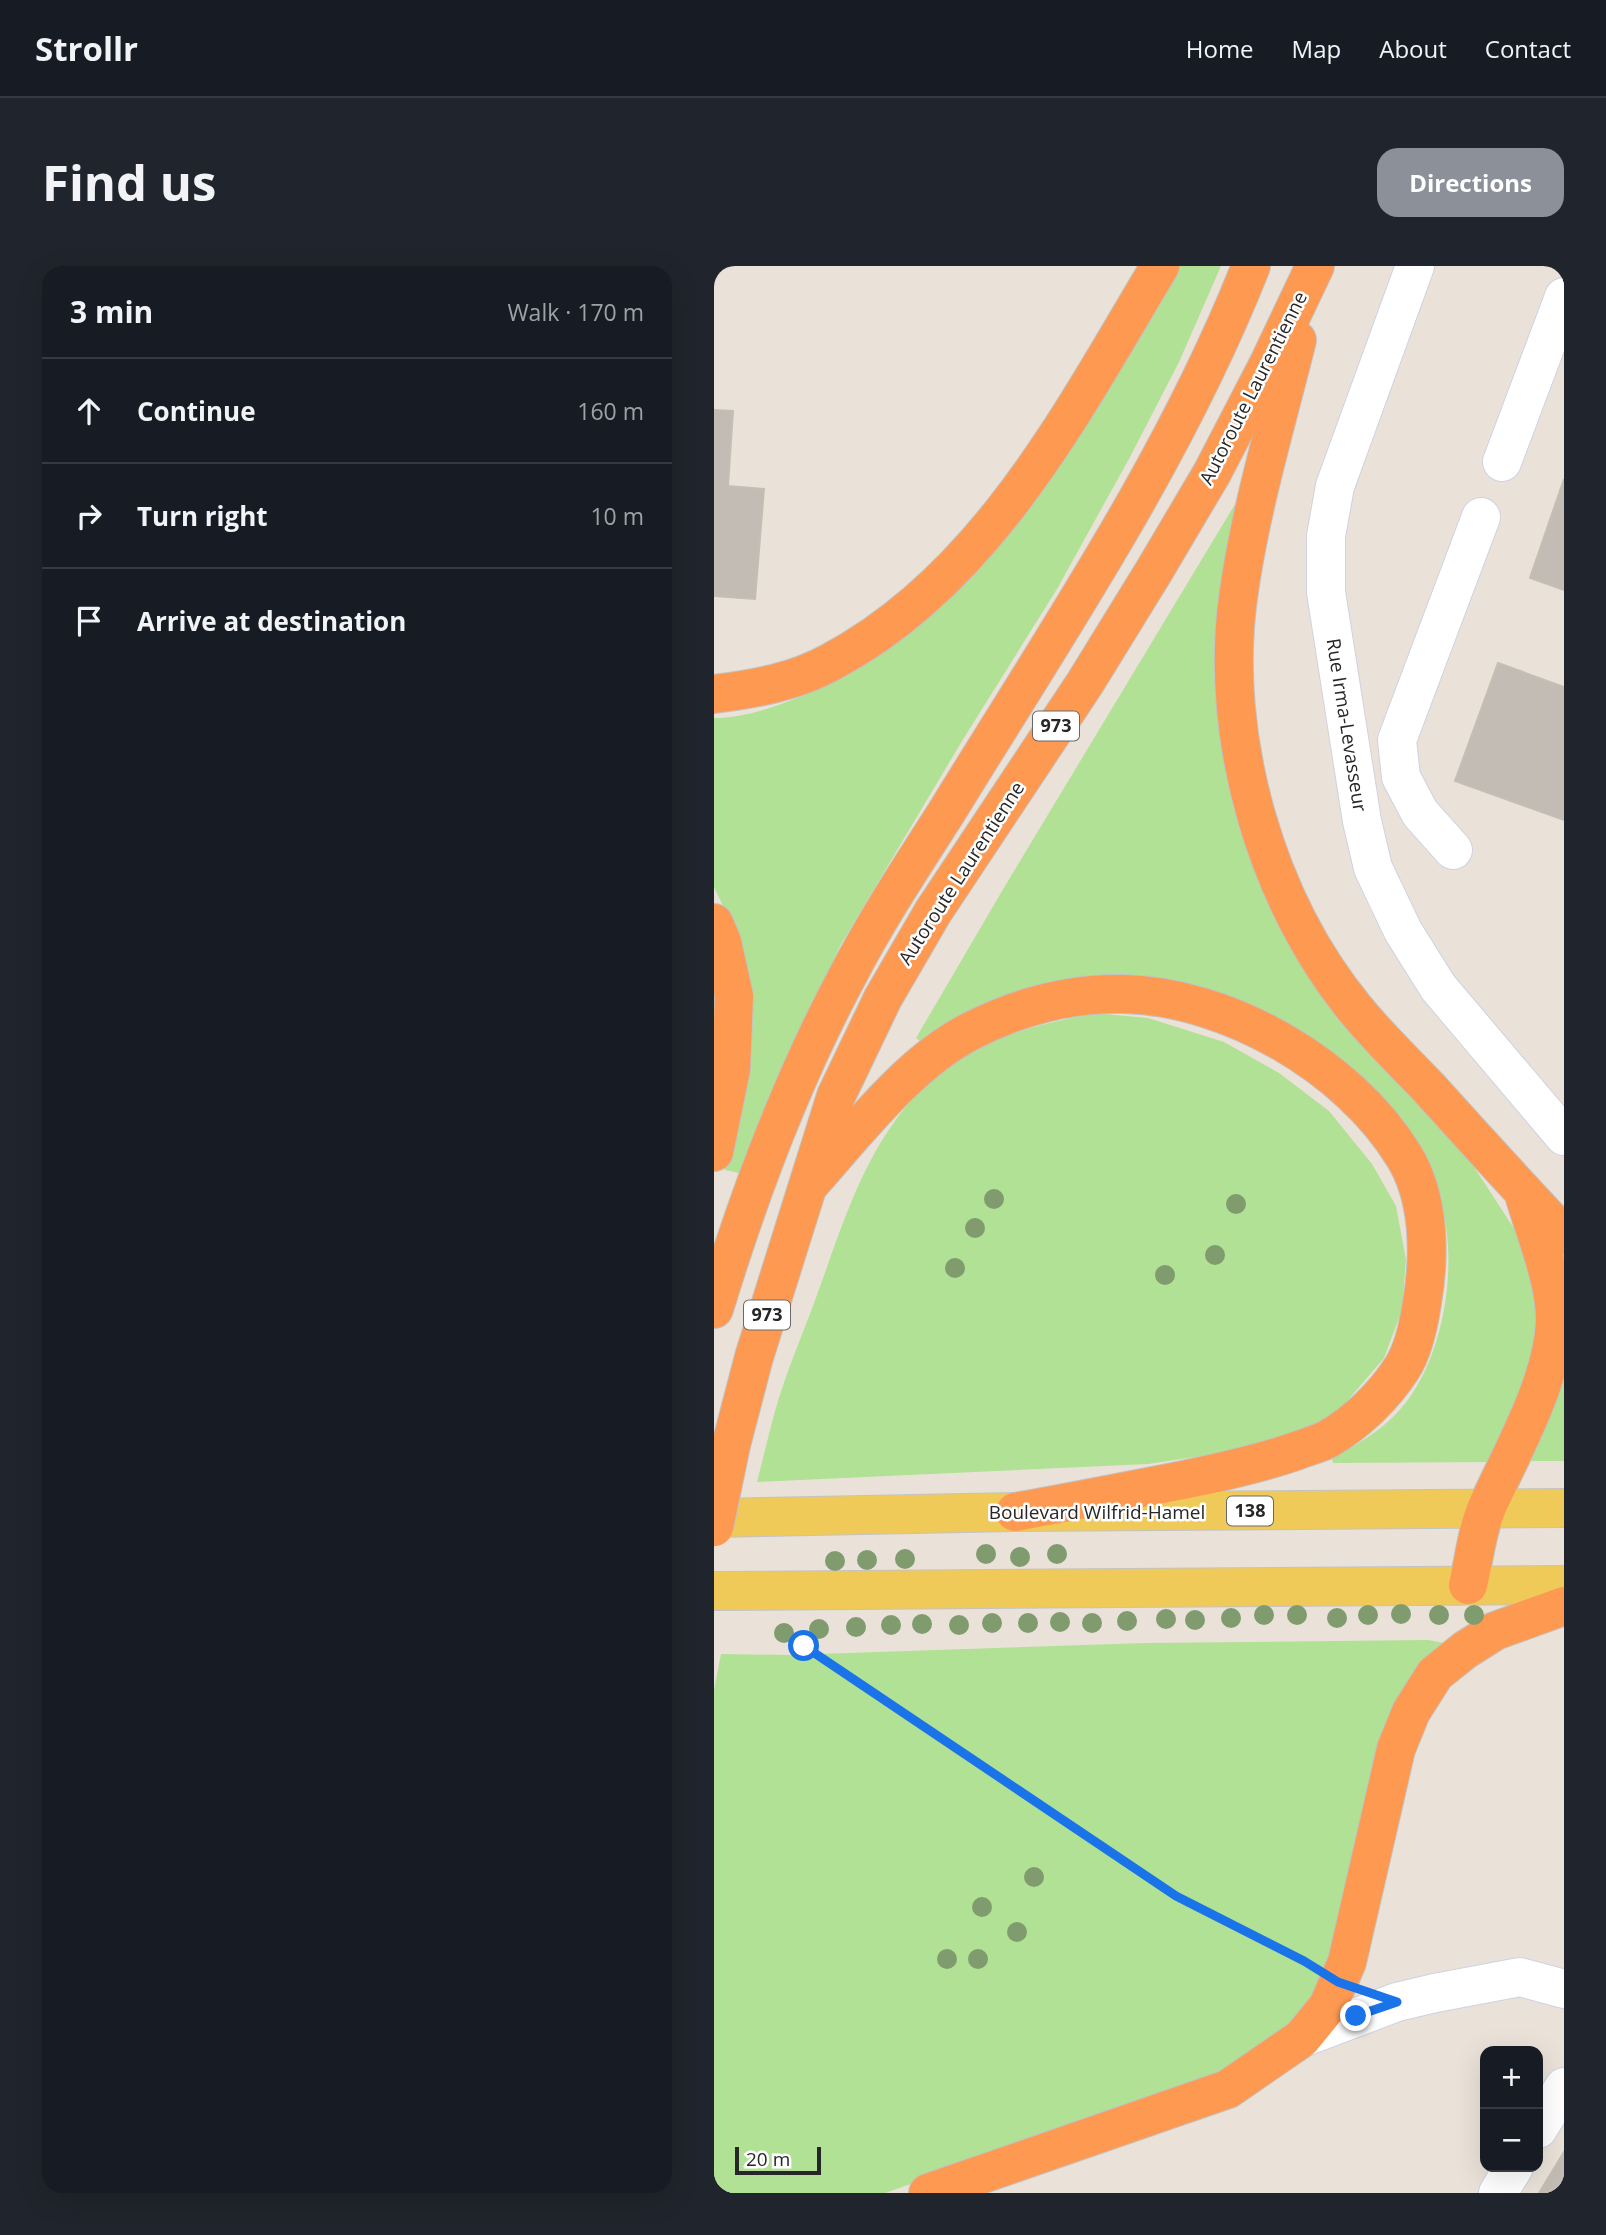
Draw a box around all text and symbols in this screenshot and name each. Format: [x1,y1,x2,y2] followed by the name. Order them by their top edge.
[35,26,138,71] text: Strollr
[1186,32,1254,65] text: Home
[1292,32,1341,65] text: Map
[1379,32,1447,65] text: About
[1485,32,1571,65] text: Contact
[1377,148,1564,217] button: Directions
[42,149,216,215] text: Find us
[1193,287,1313,489] street label: Autoroute Laurentienne
[70,291,153,332] text: 3 min
[507,296,644,328] text: Walk · 170 m
[70,392,108,430] icon: ahead
[137,393,256,429] text: Continue
[577,395,644,427] text: 160 m
[70,497,108,535] icon: right
[137,498,268,534] text: Turn right
[590,500,644,532] text: 10 m
[70,602,108,640] icon: arrive
[137,603,406,639] text: Arrive at destination
[1320,636,1374,814] street label: Rue Irma-Levasseur
[1033,712,1079,740] road number: 973
[892,776,1030,970] street label: Autoroute Laurentienne
[744,1300,790,1330] road number: 973
[1227,1496,1273,1526] road number: 138
[989,1499,1205,1525] street label: Boulevard Wilfrid-Hamel
[788,1630,819,1661] route start
[1340,2000,1371,2031] route end
[1480,2046,1543,2172] map controls
[1480,2046,1543,2109] button: +
[1480,2109,1543,2172] button: −
[735,2144,821,2176] scale bar
[746,2146,790,2172] text: 20 m

